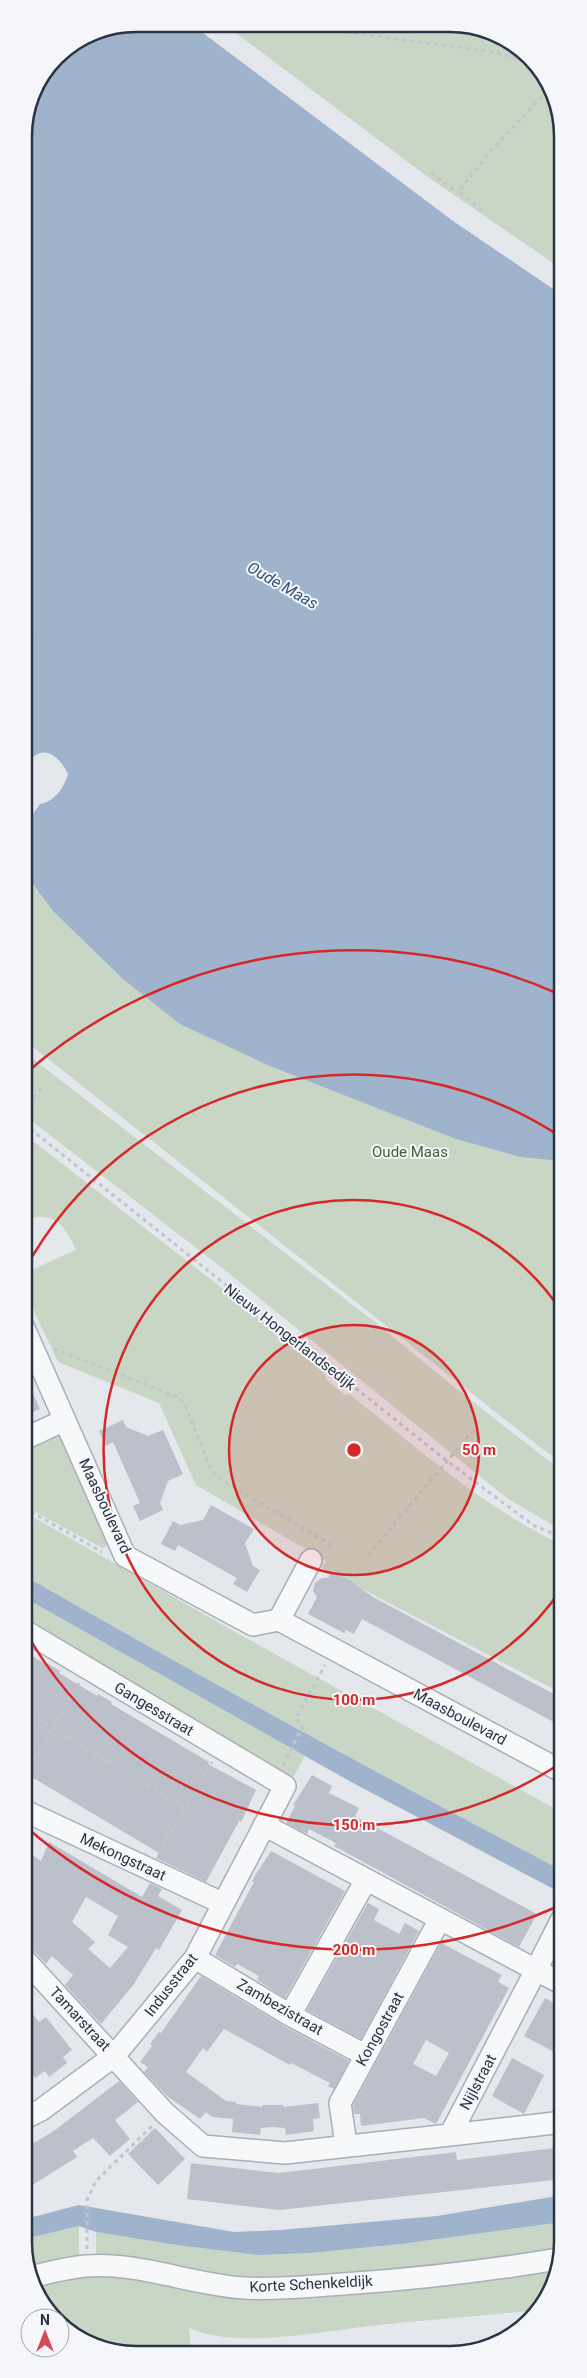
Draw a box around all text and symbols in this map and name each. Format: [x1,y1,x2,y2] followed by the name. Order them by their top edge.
[244,558,322,613] water label: Oude Maas
[372,1143,448,1161] park label: Oude Maas
[221,1280,360,1394] street label: Nieuw Hongerlandsedijk
[345,1441,363,1459] centre of rings
[462,1441,496,1459] text: 50 m
[75,1456,135,1556] street label: Maasboulevard
[111,1678,197,1740] street label: Gangesstraat
[410,1685,510,1749] street label: Maasboulevard
[333,1691,375,1709] text: 100 m
[333,1816,375,1834] text: 150 m
[77,1829,169,1885] street label: Mekongstraat
[333,1941,375,1959] text: 200 m
[141,1950,201,2020] street label: Indusstraat
[234,1975,326,2039] street label: Zambezistraat
[46,1983,114,2055] street label: Tamarstraat
[352,1989,408,2069] street label: Kongostraat
[456,2051,500,2113] street label: Nijlstraat
[249,2272,373,2296] street label: Korte Schenkeldijk
[20,2308,70,2358] north arrow
[40,2312,50,2328] text: N

